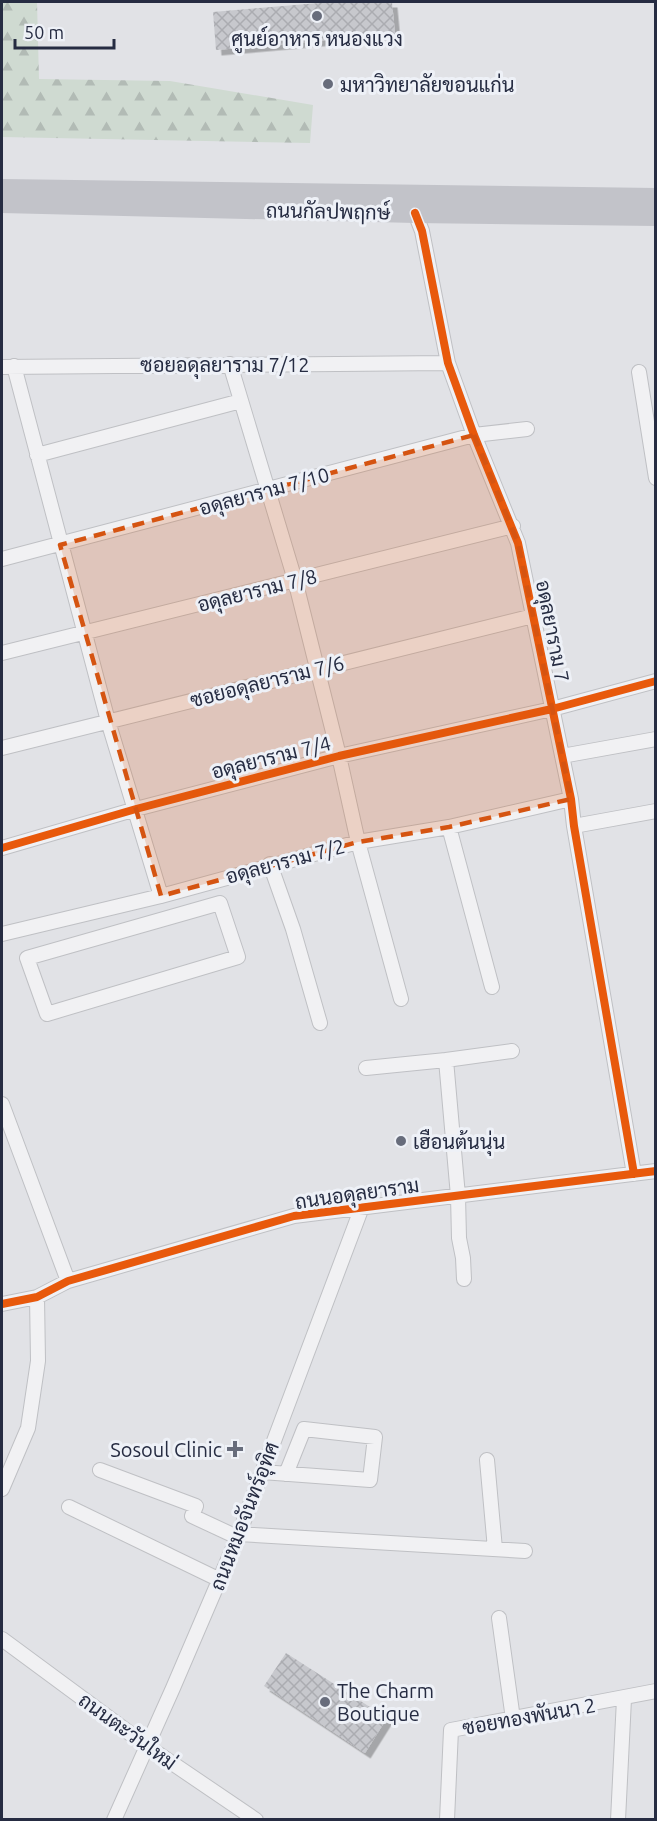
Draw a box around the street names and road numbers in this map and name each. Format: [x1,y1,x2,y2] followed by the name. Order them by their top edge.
[266,196,391,225] street label: ถนนกัลปพฤกษ์
[140,353,310,379] street label: ซอยอดุลยาราม 7/12
[196,463,332,522] street label: อดุลยาราม 7/10
[195,564,320,619] street label: อดุลยาราม 7/8
[529,578,574,685] street label: อดุลยาราม 7
[188,651,347,714] street label: ซอยอดุลยาราม 7/6
[209,731,334,786] street label: อดุลยาราม 7/4
[223,834,348,891] street label: อดุลยาราม 7/2
[293,1173,421,1216] street label: ถนนอดุลยาราม
[203,1438,286,1595] street label: ถนนหมอจันทร์อุทิศ
[75,1687,182,1774] street label: ถนนตะวันใหม่
[461,1693,597,1739] street label: ซอยทองพันนา 2

